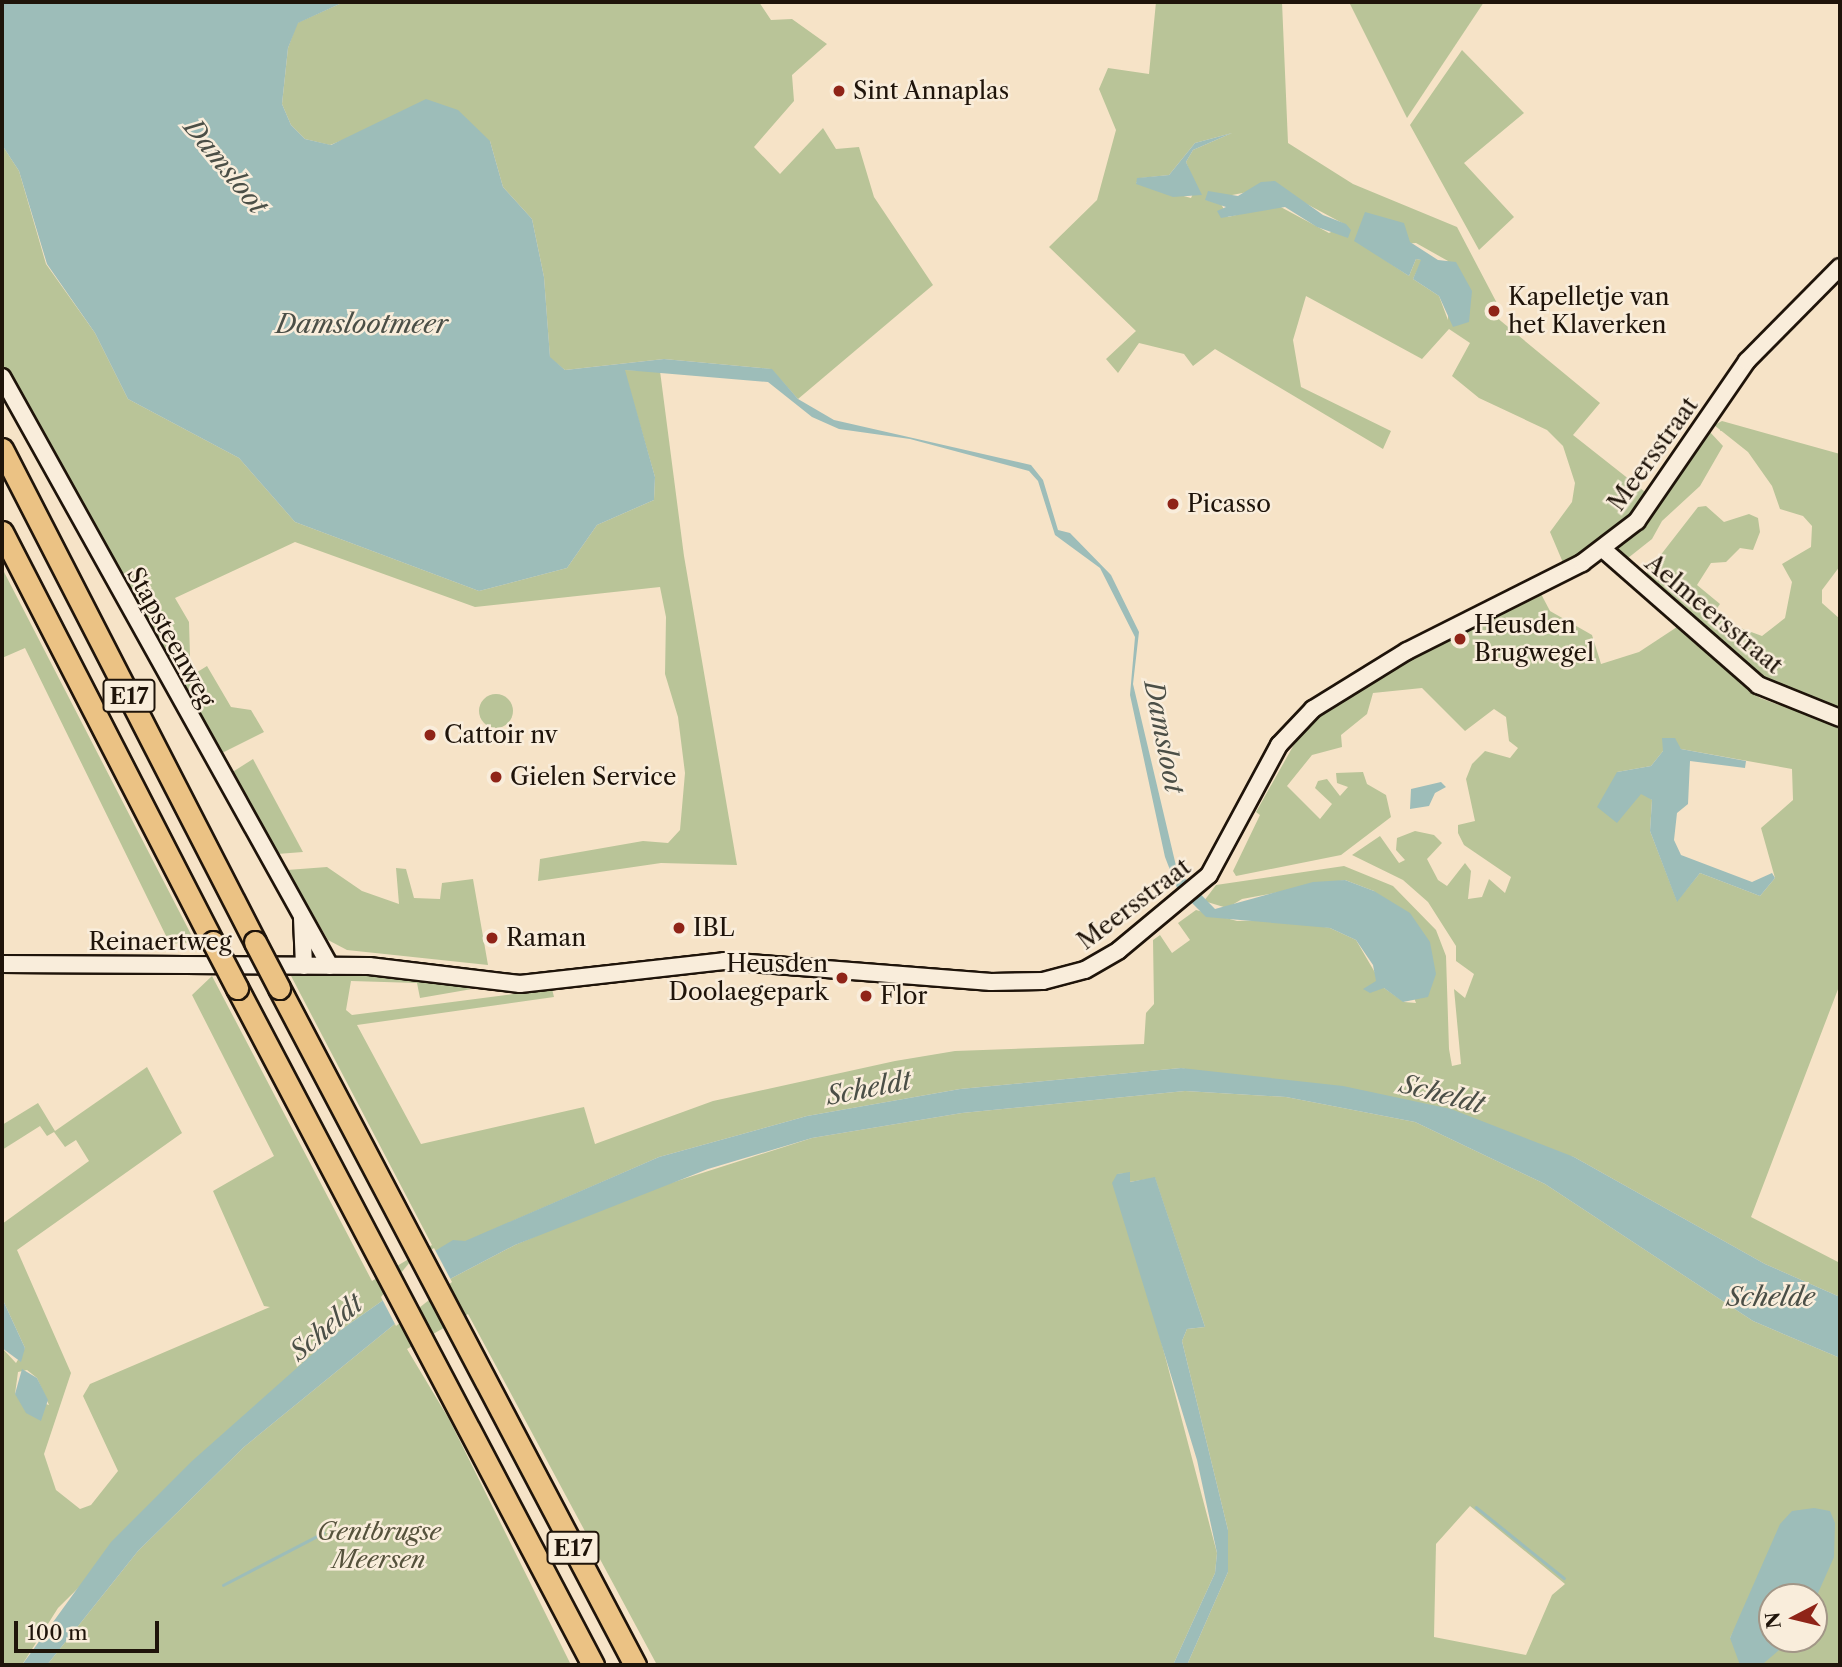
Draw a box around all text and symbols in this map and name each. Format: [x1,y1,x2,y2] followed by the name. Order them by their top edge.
[853,77,1010,105] place label: Sint Annaplas
[831,83,847,99] marker: Sint Annaplas
[177,113,273,221] water label: Damsloot
[1508,283,1670,339] place label: Kapelletje van het Klaverken
[1486,303,1502,319] marker: Kapelletje van het Klaverken
[276,309,448,341] water label: Damslootmeer
[1602,391,1704,517] street label: Meersstraat
[1187,490,1271,518] place label: Picasso
[1165,496,1181,512] marker: Picasso
[1639,548,1789,680] street label: Aelmeersstraat
[121,562,221,712] street label: Stapsteenweg
[1474,611,1594,667] place label: Heusden Brugwegel
[1452,631,1468,647] marker: Heusden Brugwegel
[101,676,157,716] road number: E17
[1137,678,1189,796] water label: Damsloot
[444,721,558,749] place label: Cattoir nv
[422,727,438,743] marker: Cattoir nv
[510,763,676,791] place label: Gielen Service
[488,769,504,785] marker: Gielen Service
[1072,852,1196,956] street label: Meersstraat
[693,914,734,942] place label: IBL
[671,920,687,936] marker: IBL
[506,924,586,952] place label: Raman
[88,928,232,956] street label: Reinaertweg
[484,930,500,946] marker: Raman
[668,950,828,1006] place label: Heusden Doolaegepark
[834,970,850,986] marker: Heusden Doolaegepark
[880,982,927,1010] place label: Flor
[858,988,874,1004] marker: Flor
[824,1066,914,1112] water label: Scheldt
[1397,1069,1487,1121] water label: Scheldt
[1727,1282,1815,1314] water label: Schelde
[284,1289,370,1367] water label: Scheldt
[317,1518,441,1574] park label: Gentbrugse Meersen
[545,1528,601,1568] road number: E17
[1758,1583,1828,1653] north arrow
[18,1608,163,1652] scale bar
[1761,1611,1786,1630] text: N
[27,1620,88,1645] text: 100 m

